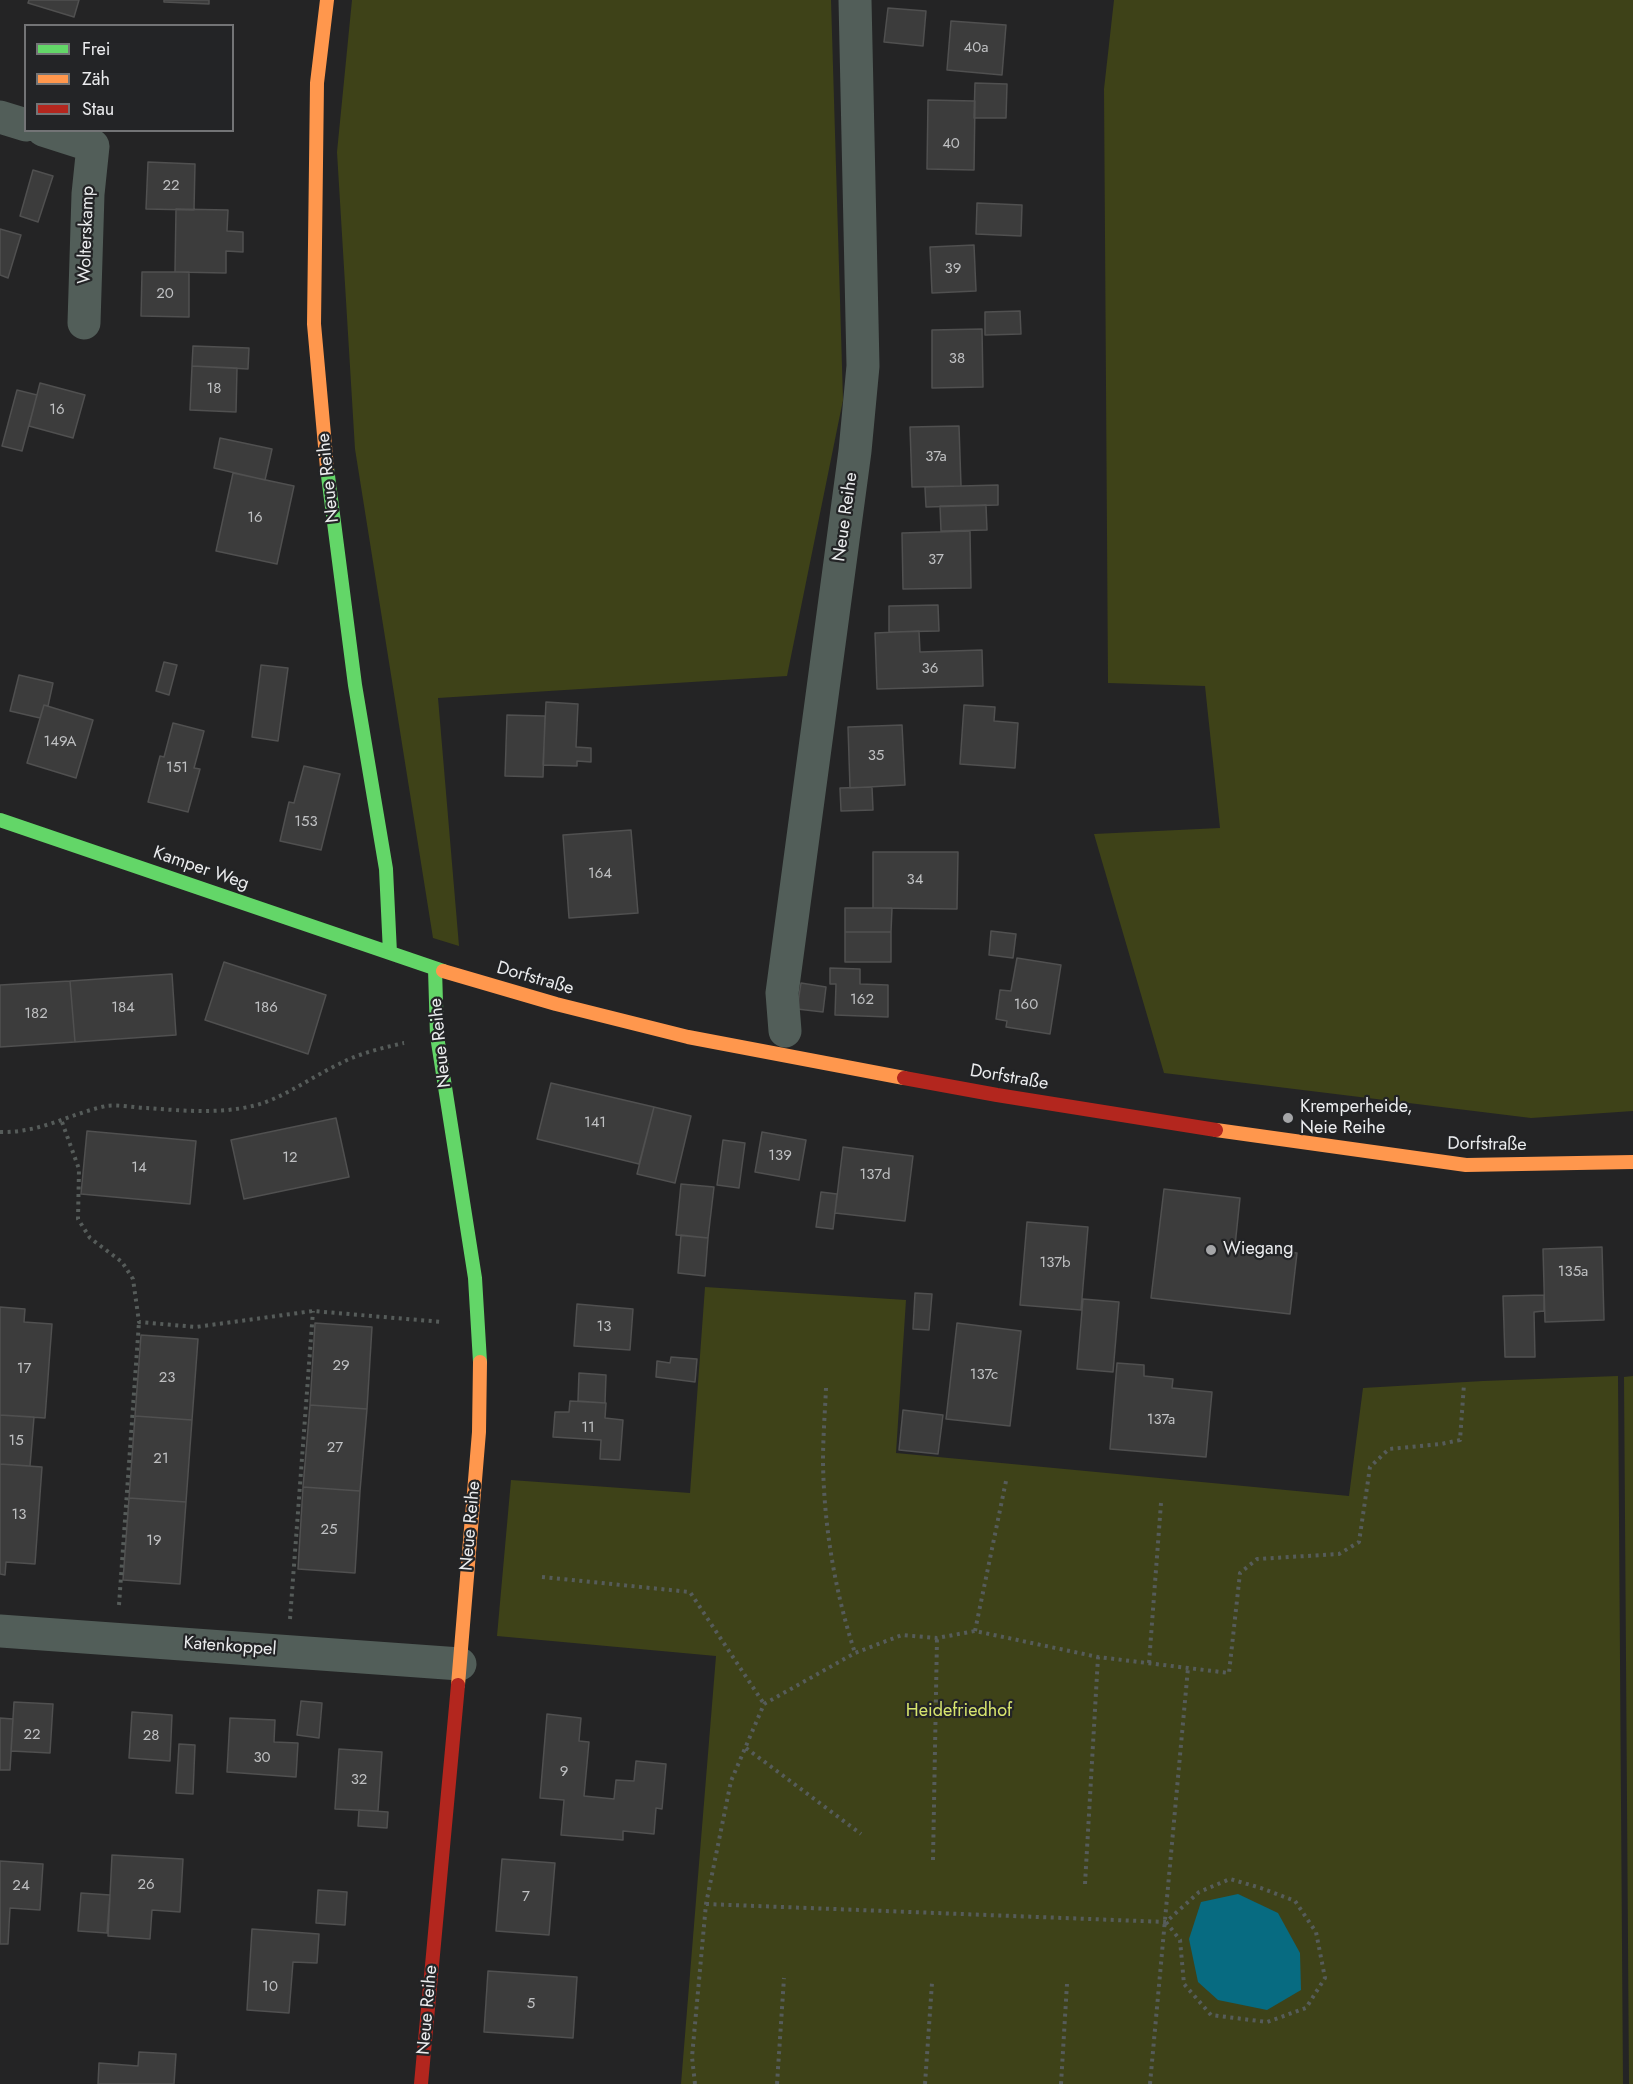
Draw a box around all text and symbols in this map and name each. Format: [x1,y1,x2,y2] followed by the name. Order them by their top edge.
[24,24,234,132] legend
[82,36,111,62] text: Frei
[964,39,988,57] house number: 40a
[82,66,110,92] text: Zäh
[82,96,114,122] text: Stau
[942,135,960,153] house number: 40
[162,177,180,195] house number: 22
[74,186,100,284] street label: Wolterskamp
[945,260,961,278] house number: 39
[156,285,174,303] house number: 20
[949,350,965,368] house number: 38
[207,380,221,398] house number: 18
[49,401,65,419] house number: 16
[314,432,344,524] street label: Neue Reihe
[925,448,947,466] house number: 37a
[829,471,863,563] street label: Neue Reihe
[247,509,263,527] house number: 16
[928,551,944,569] house number: 37
[922,660,938,678] house number: 36
[44,733,76,751] house number: 149A
[868,747,884,765] house number: 35
[166,759,188,777] house number: 151
[294,813,318,831] house number: 153
[150,843,252,895] street label: Kamper Weg
[588,865,612,883] house number: 164
[907,871,923,889] house number: 34
[494,958,576,1000] street label: Dorfstraße
[850,991,874,1009] house number: 162
[1014,996,1038,1014] house number: 160
[426,997,456,1089] street label: Neue Reihe
[111,999,135,1017] house number: 184
[254,999,278,1017] house number: 186
[24,1005,48,1023] house number: 182
[968,1060,1050,1096] street label: Dorfstraße
[1300,1097,1413,1140] place label: Kremperheide, Neie Reihe
[1281,1111,1295,1125] marker: Kremperheide, Neie Reihe
[584,1114,606,1132] house number: 141
[1447,1134,1527,1156] street label: Dorfstraße
[768,1147,792,1165] house number: 139
[282,1149,298,1167] house number: 12
[131,1159,147,1177] house number: 14
[859,1166,891,1184] house number: 137d
[1223,1239,1293,1261] place label: Wiegang
[1204,1243,1218,1257] marker: Wiegang
[1039,1254,1071,1272] house number: 137b
[1558,1263,1588,1281] house number: 135a
[597,1318,611,1336] house number: 13
[332,1357,350,1375] house number: 29
[17,1360,31,1378] house number: 17
[970,1366,998,1384] house number: 137c
[159,1369,175,1387] house number: 23
[1147,1411,1175,1429] house number: 137a
[581,1419,595,1437] house number: 11
[8,1432,24,1450] house number: 15
[327,1439,343,1457] house number: 27
[153,1450,169,1468] house number: 21
[456,1480,486,1572] street label: Neue Reihe
[12,1506,26,1524] house number: 13
[321,1521,337,1539] house number: 25
[146,1532,162,1550] house number: 19
[183,1633,277,1661] street label: Katenkoppel
[906,1701,1012,1723] park label: Heidefriedhof
[23,1726,41,1744] house number: 22
[143,1727,159,1745] house number: 28
[253,1749,271,1767] house number: 30
[560,1763,568,1781] house number: 9
[351,1771,367,1789] house number: 32
[137,1876,155,1894] house number: 26
[12,1877,30,1895] house number: 24
[522,1888,530,1906] house number: 7
[413,1964,443,2056] street label: Neue Reihe
[262,1978,278,1996] house number: 10
[527,1995,535,2013] house number: 5

